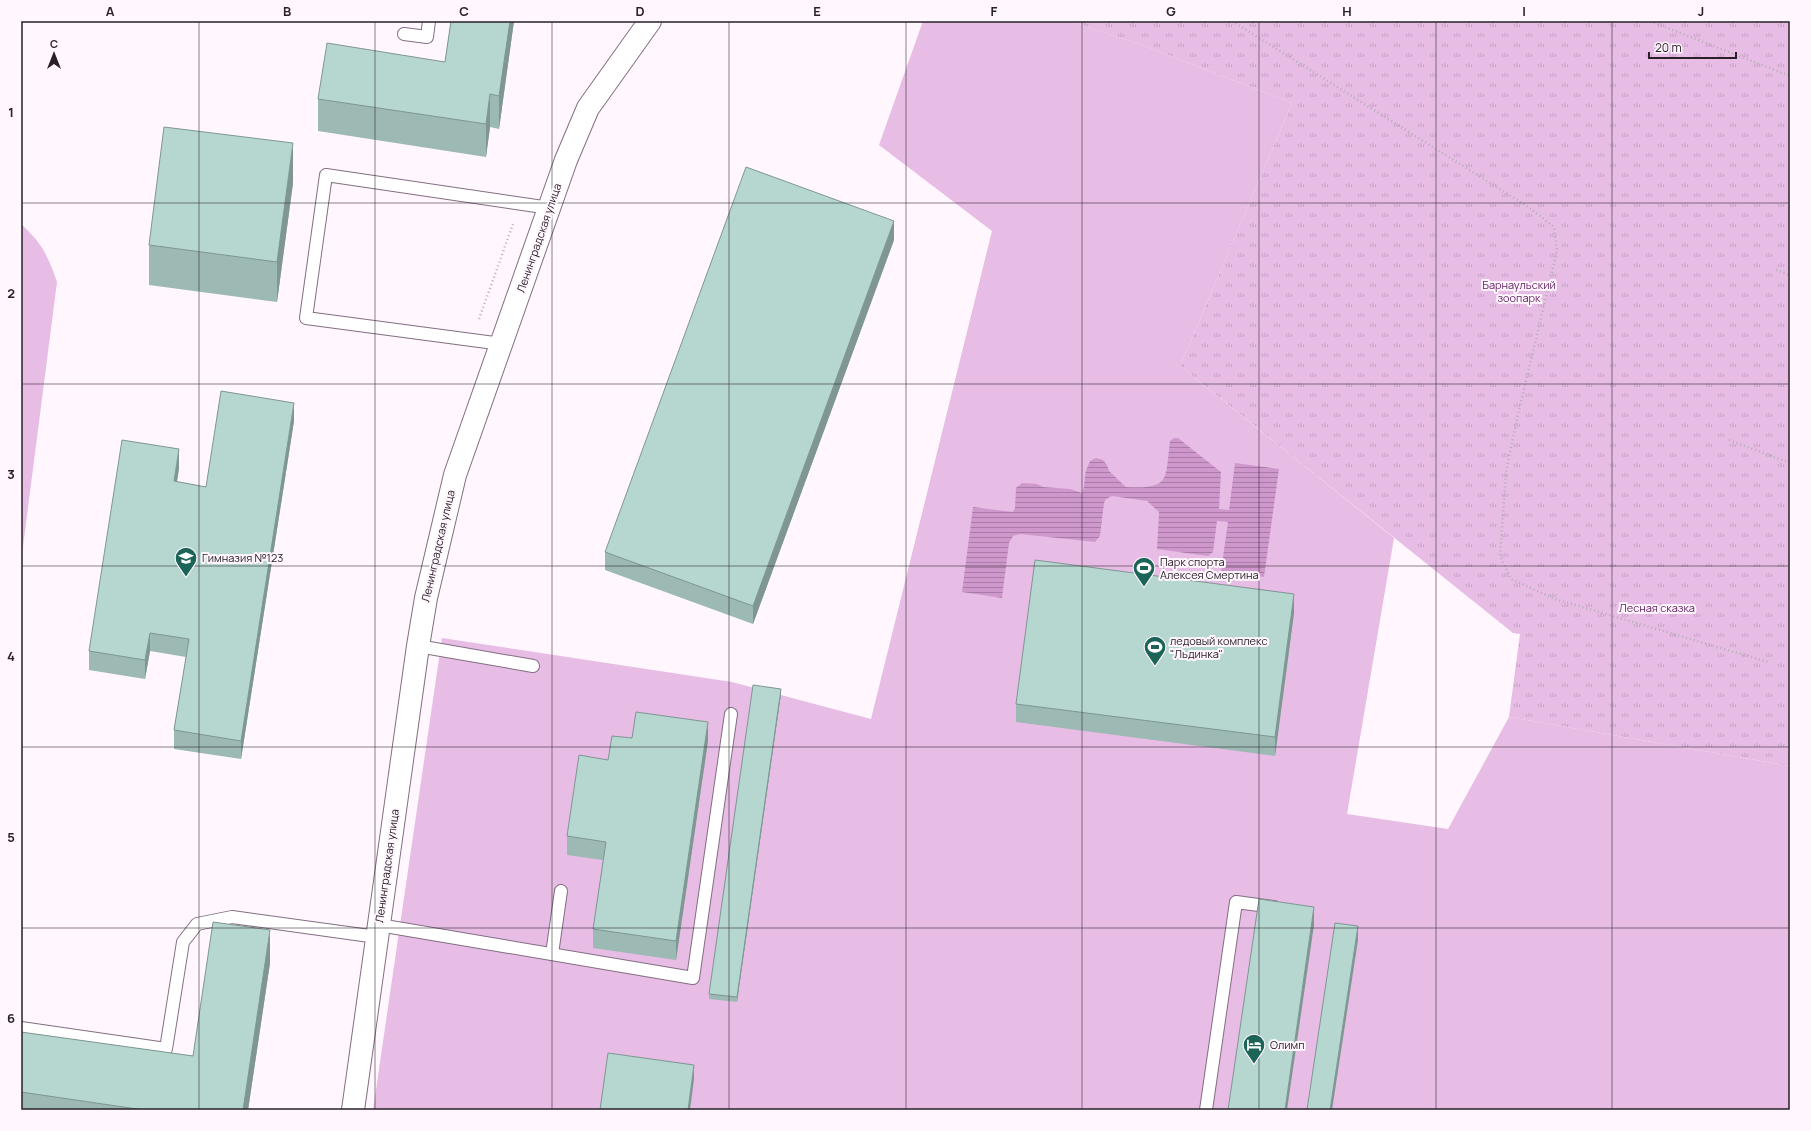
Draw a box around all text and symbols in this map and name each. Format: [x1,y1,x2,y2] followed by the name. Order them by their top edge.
[106,2,115,20] text: A
[283,2,291,20] text: B
[459,2,469,20] text: C
[635,2,645,20] text: D
[813,2,821,20] text: E
[991,2,998,20] text: F
[1166,2,1176,20] text: G
[1342,2,1352,20] text: H
[1522,2,1526,20] text: I
[1698,2,1704,20] text: J
[34,34,74,74] north arrow
[1649,34,1736,60] scale bar
[50,36,58,51] text: С
[1655,39,1682,56] text: 20 m
[8,103,14,121] text: 1
[513,181,564,295] street label: Ленинградская улица
[1482,277,1556,305] park label: Барнаульский зоопарк
[7,284,15,302] text: 2
[7,465,15,483] text: 3
[417,488,458,603] street label: Ленинградская улица
[173,545,199,578] school or university icon: Гимназия №123
[202,550,283,565] place label: Гимназия №123
[1160,554,1259,582] place label: Парк спорта Алексея Смертина
[1131,555,1157,588] sports icon: Парк спорта Алексея Смертина
[1619,600,1695,615] park label: Лесная сказка
[1170,633,1267,661] place label: ледовый комплекс "Льдинка"
[1142,634,1168,667] sports icon: ледовый комплекс "Льдинка"
[7,647,15,665] text: 4
[371,808,402,924] street label: Ленинградская улица
[7,828,15,846] text: 5
[7,1009,15,1027] text: 6
[1241,1032,1267,1065] hotel icon: Олимп
[1270,1037,1304,1052] place label: Олимп

